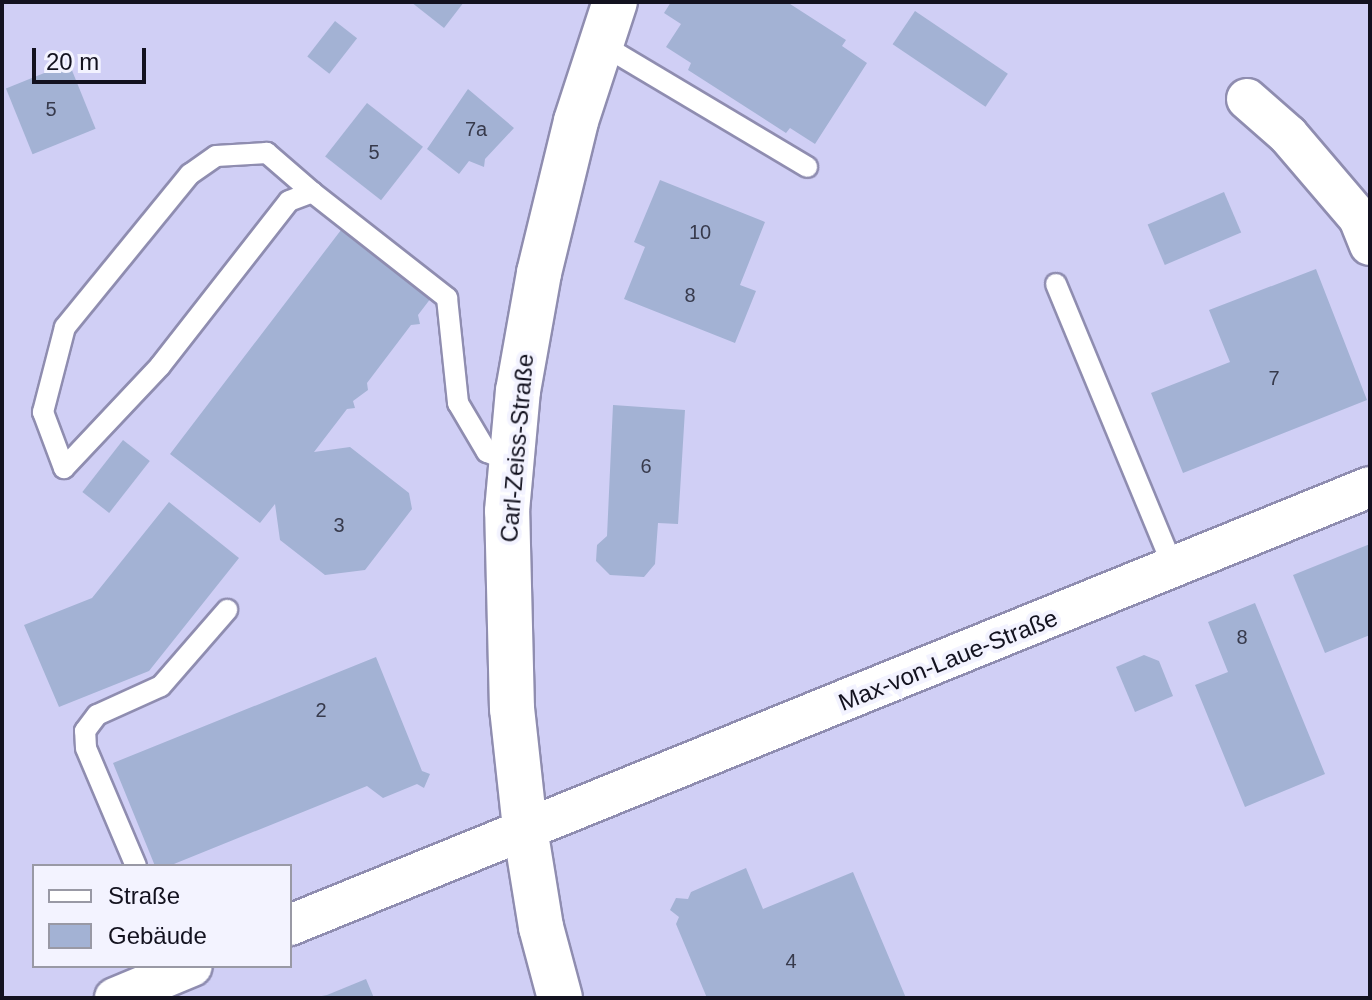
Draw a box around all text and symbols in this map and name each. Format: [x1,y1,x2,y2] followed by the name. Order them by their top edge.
[36,32,150,82] scale bar
[46,48,99,75] text: 20 m
[45,97,57,121] house number: 5
[465,117,487,141] house number: 7a
[368,140,380,164] house number: 5
[689,220,711,244] house number: 10
[684,283,696,307] house number: 8
[494,352,540,544] street label: Carl-Zeiss-Straße
[1268,366,1280,390] house number: 7
[640,454,652,478] house number: 6
[333,513,345,537] house number: 3
[834,603,1062,717] street label: Max-von-Laue-Straße
[1236,625,1248,649] house number: 8
[315,698,327,722] house number: 2
[32,864,292,968] legend
[108,882,180,909] text: Straße
[108,922,207,949] text: Gebäude
[785,949,797,973] house number: 4

